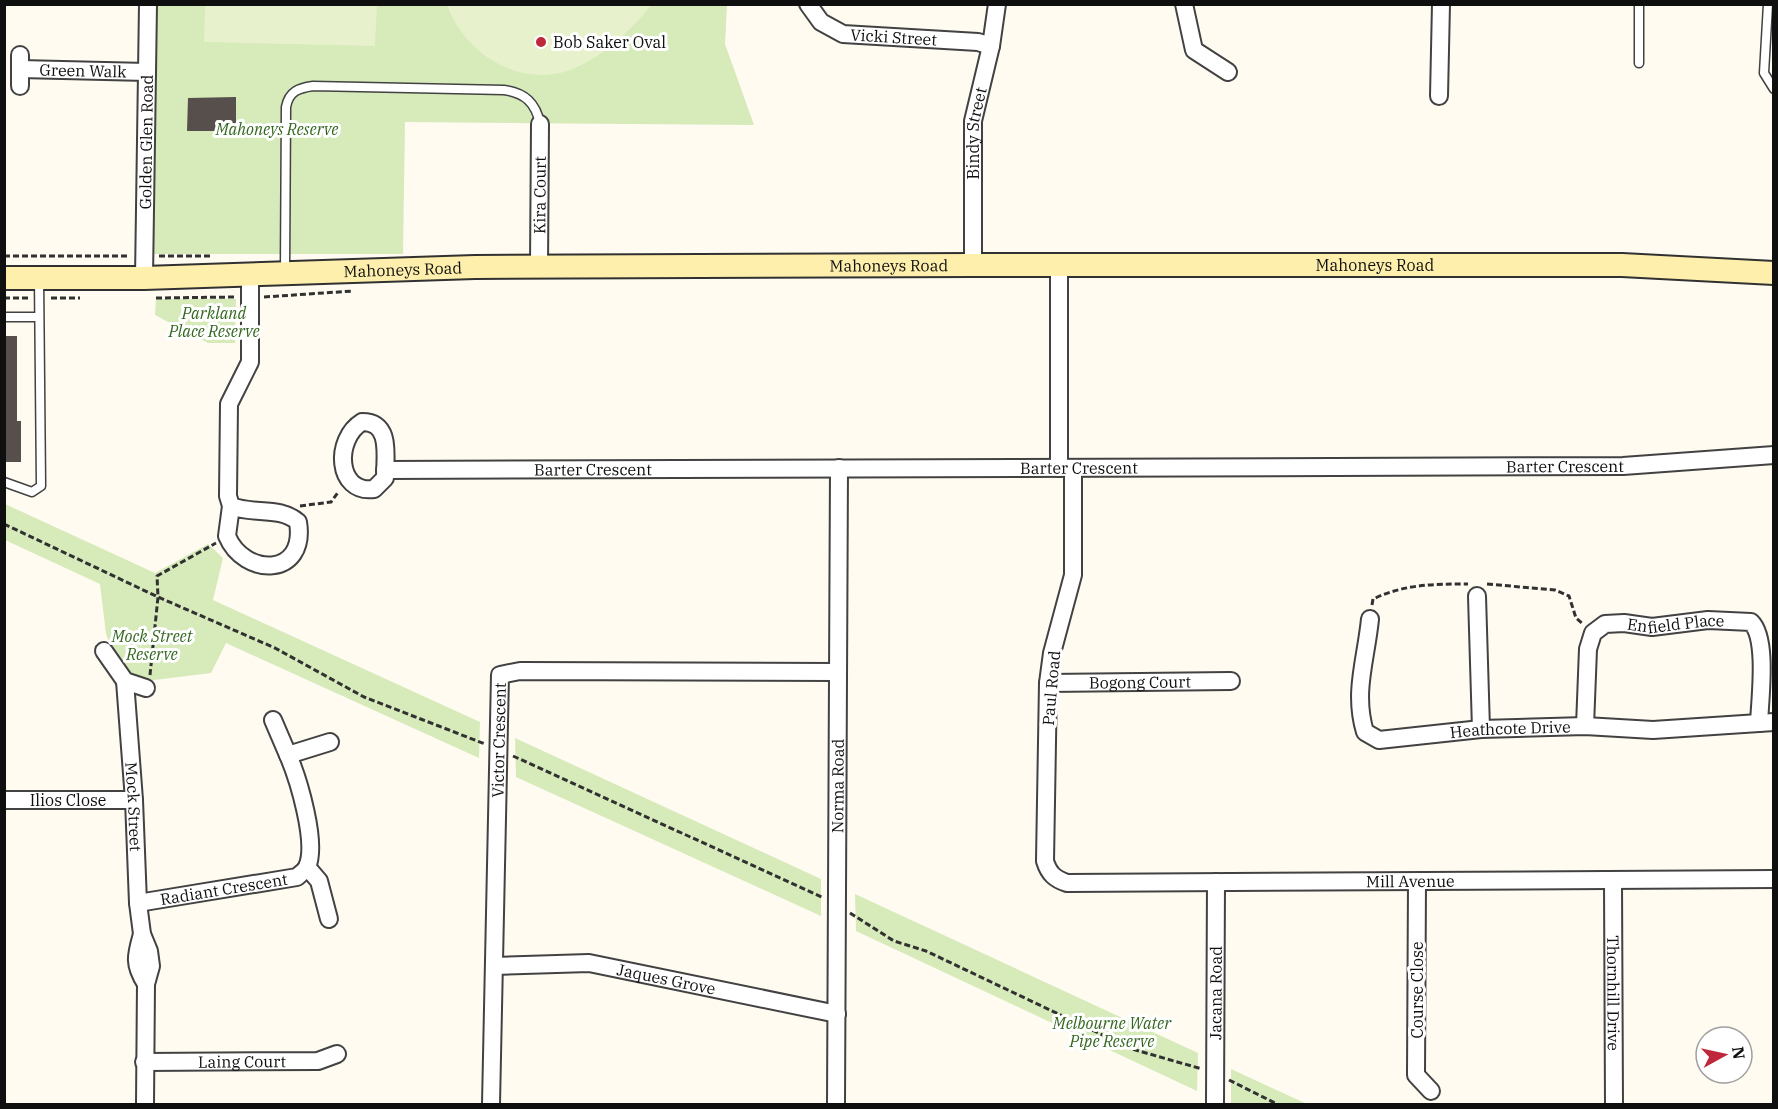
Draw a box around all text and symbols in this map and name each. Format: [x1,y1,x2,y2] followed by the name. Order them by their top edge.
[850,24,938,50] street label: Vicki Street
[553,32,666,52] place label: Bob Saker Oval
[534,35,548,49] marker: Bob Saker Oval
[39,59,127,82] street label: Green Walk
[135,74,157,210] street label: Golden Glen Road
[963,85,991,180] street label: Bindy Street
[215,119,338,139] park label: Mahoneys Reserve
[529,156,550,234] street label: Kira Court
[829,255,948,276] street label: Mahoneys Road
[1316,255,1434,275] street label: Mahoneys Road
[343,257,463,281] street label: Mahoneys Road
[167,303,260,341] park label: Parkland Place Reserve
[1506,456,1624,476] street label: Barter Crescent
[1020,458,1138,478] street label: Barter Crescent
[534,459,652,480] street label: Barter Crescent
[1626,610,1725,637] street label: Enfield Place
[111,626,194,664] park label: Mock Street Reserve
[1038,650,1064,726] street label: Paul Road
[1089,671,1192,693] street label: Bogong Court
[487,682,510,798] street label: Victor Crescent
[1449,716,1571,742] street label: Heathcote Drive
[827,738,848,833] street label: Norma Road
[121,761,146,852] street label: Mock Street
[30,790,106,810] street label: Ilios Close
[159,869,289,909] street label: Radiant Crescent
[1366,871,1455,891] street label: Mill Avenue
[1603,935,1624,1051] street label: Thornhill Drive
[1407,942,1427,1038] street label: Course Close
[1205,946,1226,1040] street label: Jacana Road
[615,959,717,999] street label: Jaques Grove
[1052,1013,1172,1051] park label: Melbourne Water Pipe Reserve
[1694,1025,1754,1085] north arrow
[1728,1045,1750,1061] text: N
[198,1051,286,1072] street label: Laing Court

